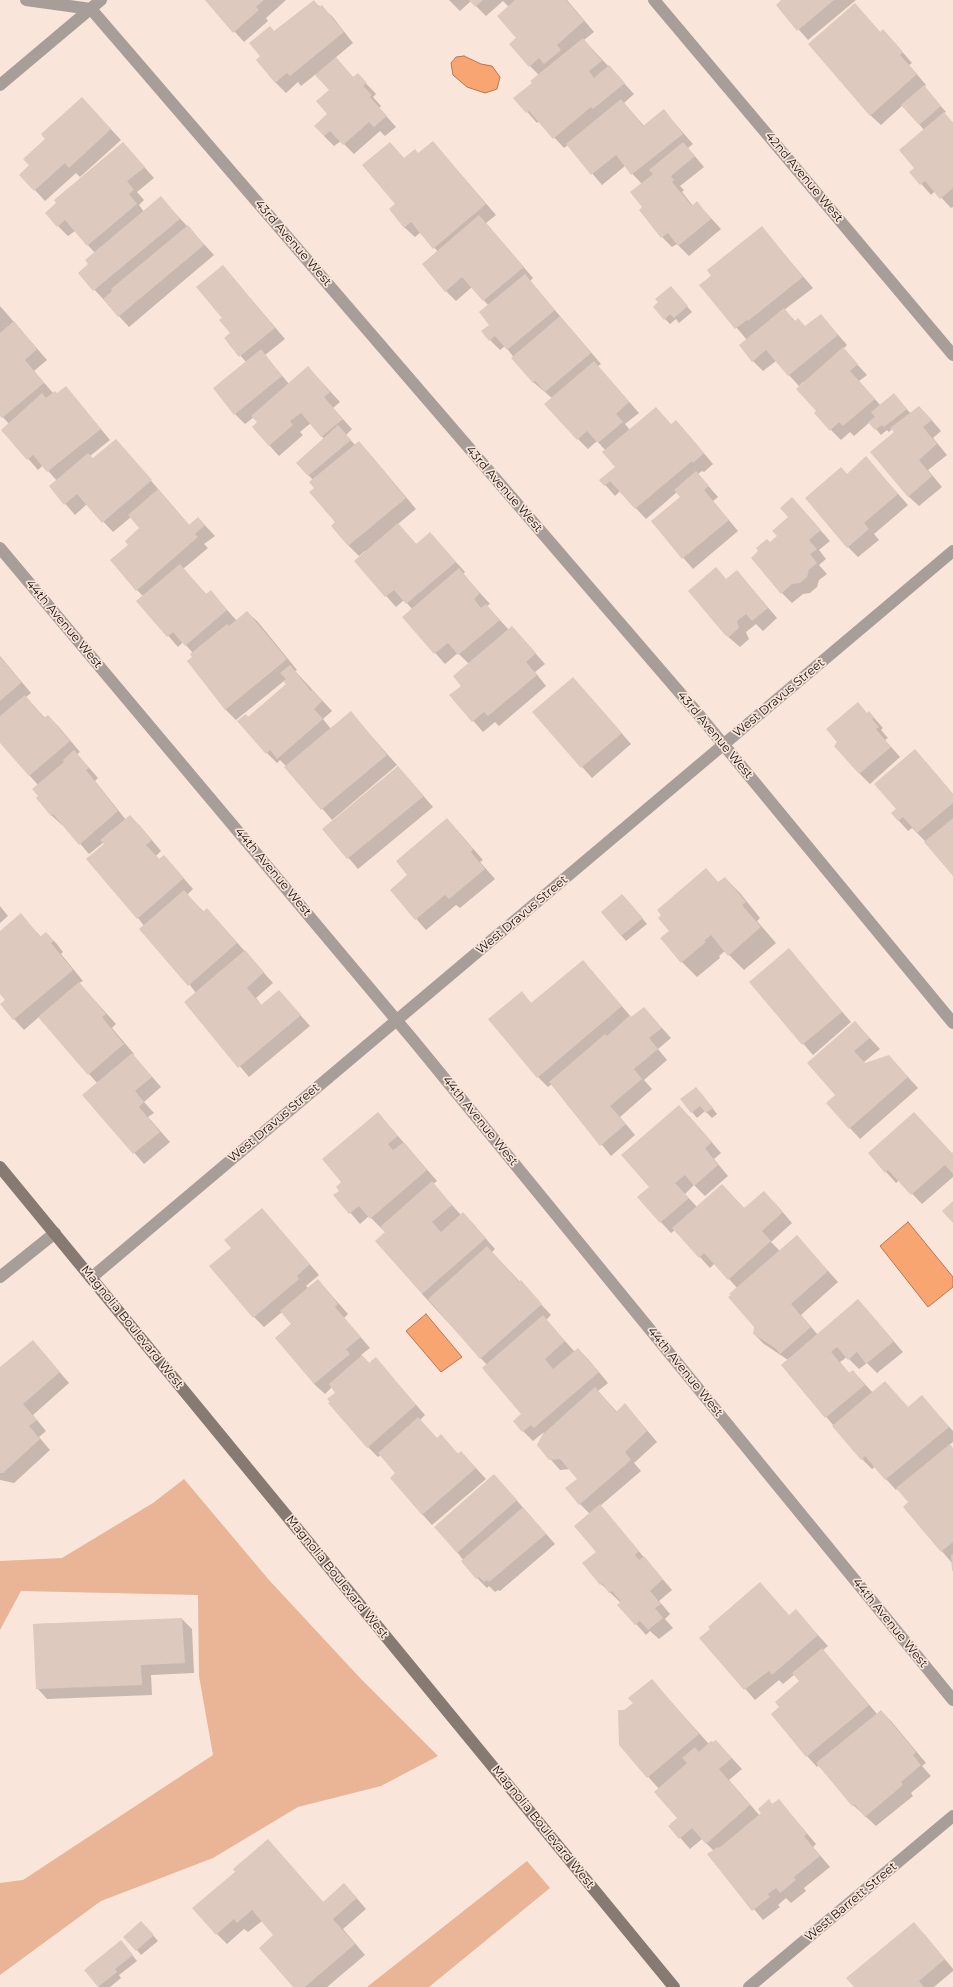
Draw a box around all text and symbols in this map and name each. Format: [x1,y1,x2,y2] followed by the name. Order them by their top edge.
[762,129,846,225] street label: 42nd Avenue West
[252,197,334,289] street label: 43rd Avenue West
[463,443,545,535] street label: 43rd Avenue West
[23,577,105,671] street label: 44th Avenue West
[730,656,828,740] street label: West Dravus Street
[674,688,756,782] street label: 43rd Avenue West
[232,825,314,919] street label: 44th Avenue West
[473,873,571,957] street label: West Dravus Street
[439,1073,521,1169] street label: 44th Avenue West
[225,1081,323,1165] street label: West Dravus Street
[78,1263,186,1391] street label: Magnolia Boulevard West
[644,1324,726,1420] street label: 44th Avenue West
[283,1513,391,1641] street label: Magnolia Boulevard West
[849,1575,931,1671] street label: 44th Avenue West
[489,1763,597,1891] street label: Magnolia Boulevard West
[802,1859,900,1945] street label: West Barrett Street

